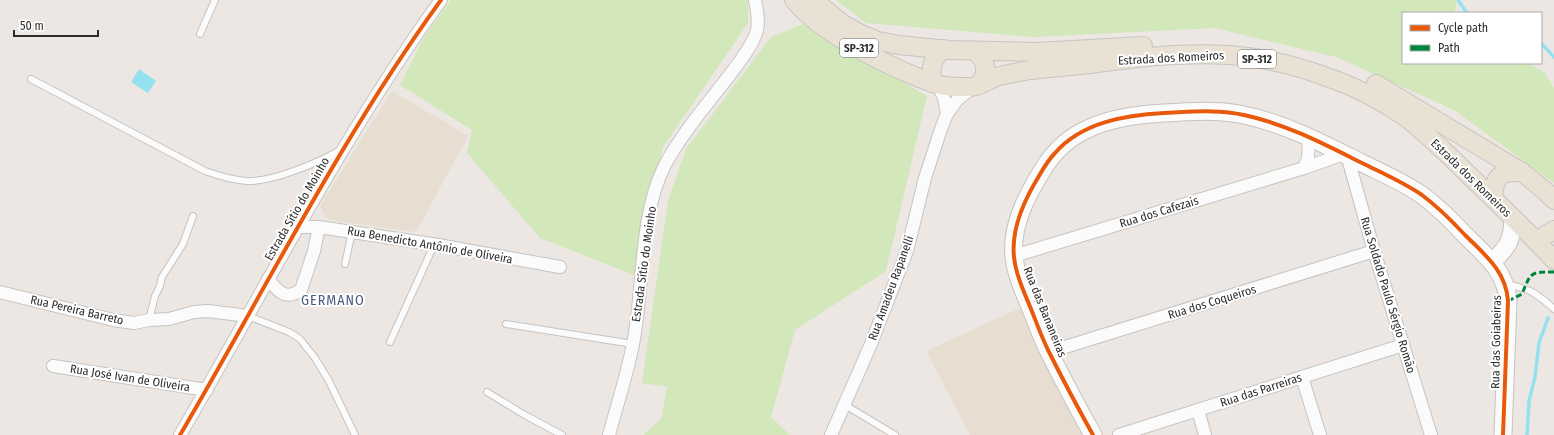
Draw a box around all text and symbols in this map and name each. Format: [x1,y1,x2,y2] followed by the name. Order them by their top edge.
[14,12,98,38] scale bar
[1402,12,1542,64] legend
[20,19,44,33] text: 50 m
[1438,21,1488,35] text: Cycle path
[840,39,878,57] road number: SP-312
[1438,41,1460,55] text: Path
[1118,48,1224,68] street label: Estrada dos Romeiros
[1238,50,1276,68] road number: SP-312
[1428,136,1514,220] street label: Estrada dos Romeiros
[262,155,332,263] street label: Estrada Sítio do Moinho
[1118,193,1200,231] street label: Rua dos Cafezais
[629,205,659,323] street label: Estrada Sítio do Moinho
[1358,215,1418,375] street label: Rua Soldado Paulo Sérgio Romão
[346,224,514,266] street label: Rua Benedicto Antônio de Oliveira
[866,234,916,342] street label: Rua Amadeu Rapanelli
[1020,265,1070,359] street label: Rua das Bananeiras
[1166,282,1258,322] street label: Rua dos Coqueiros
[29,292,125,328] street label: Rua Pereira Barreto
[301,292,365,309] district label: GERMANO
[1488,295,1504,389] street label: Rua das Goiabeiras
[69,362,191,394] street label: Rua José Ivan de Oliveira
[1218,370,1304,410] street label: Rua das Parreiras

